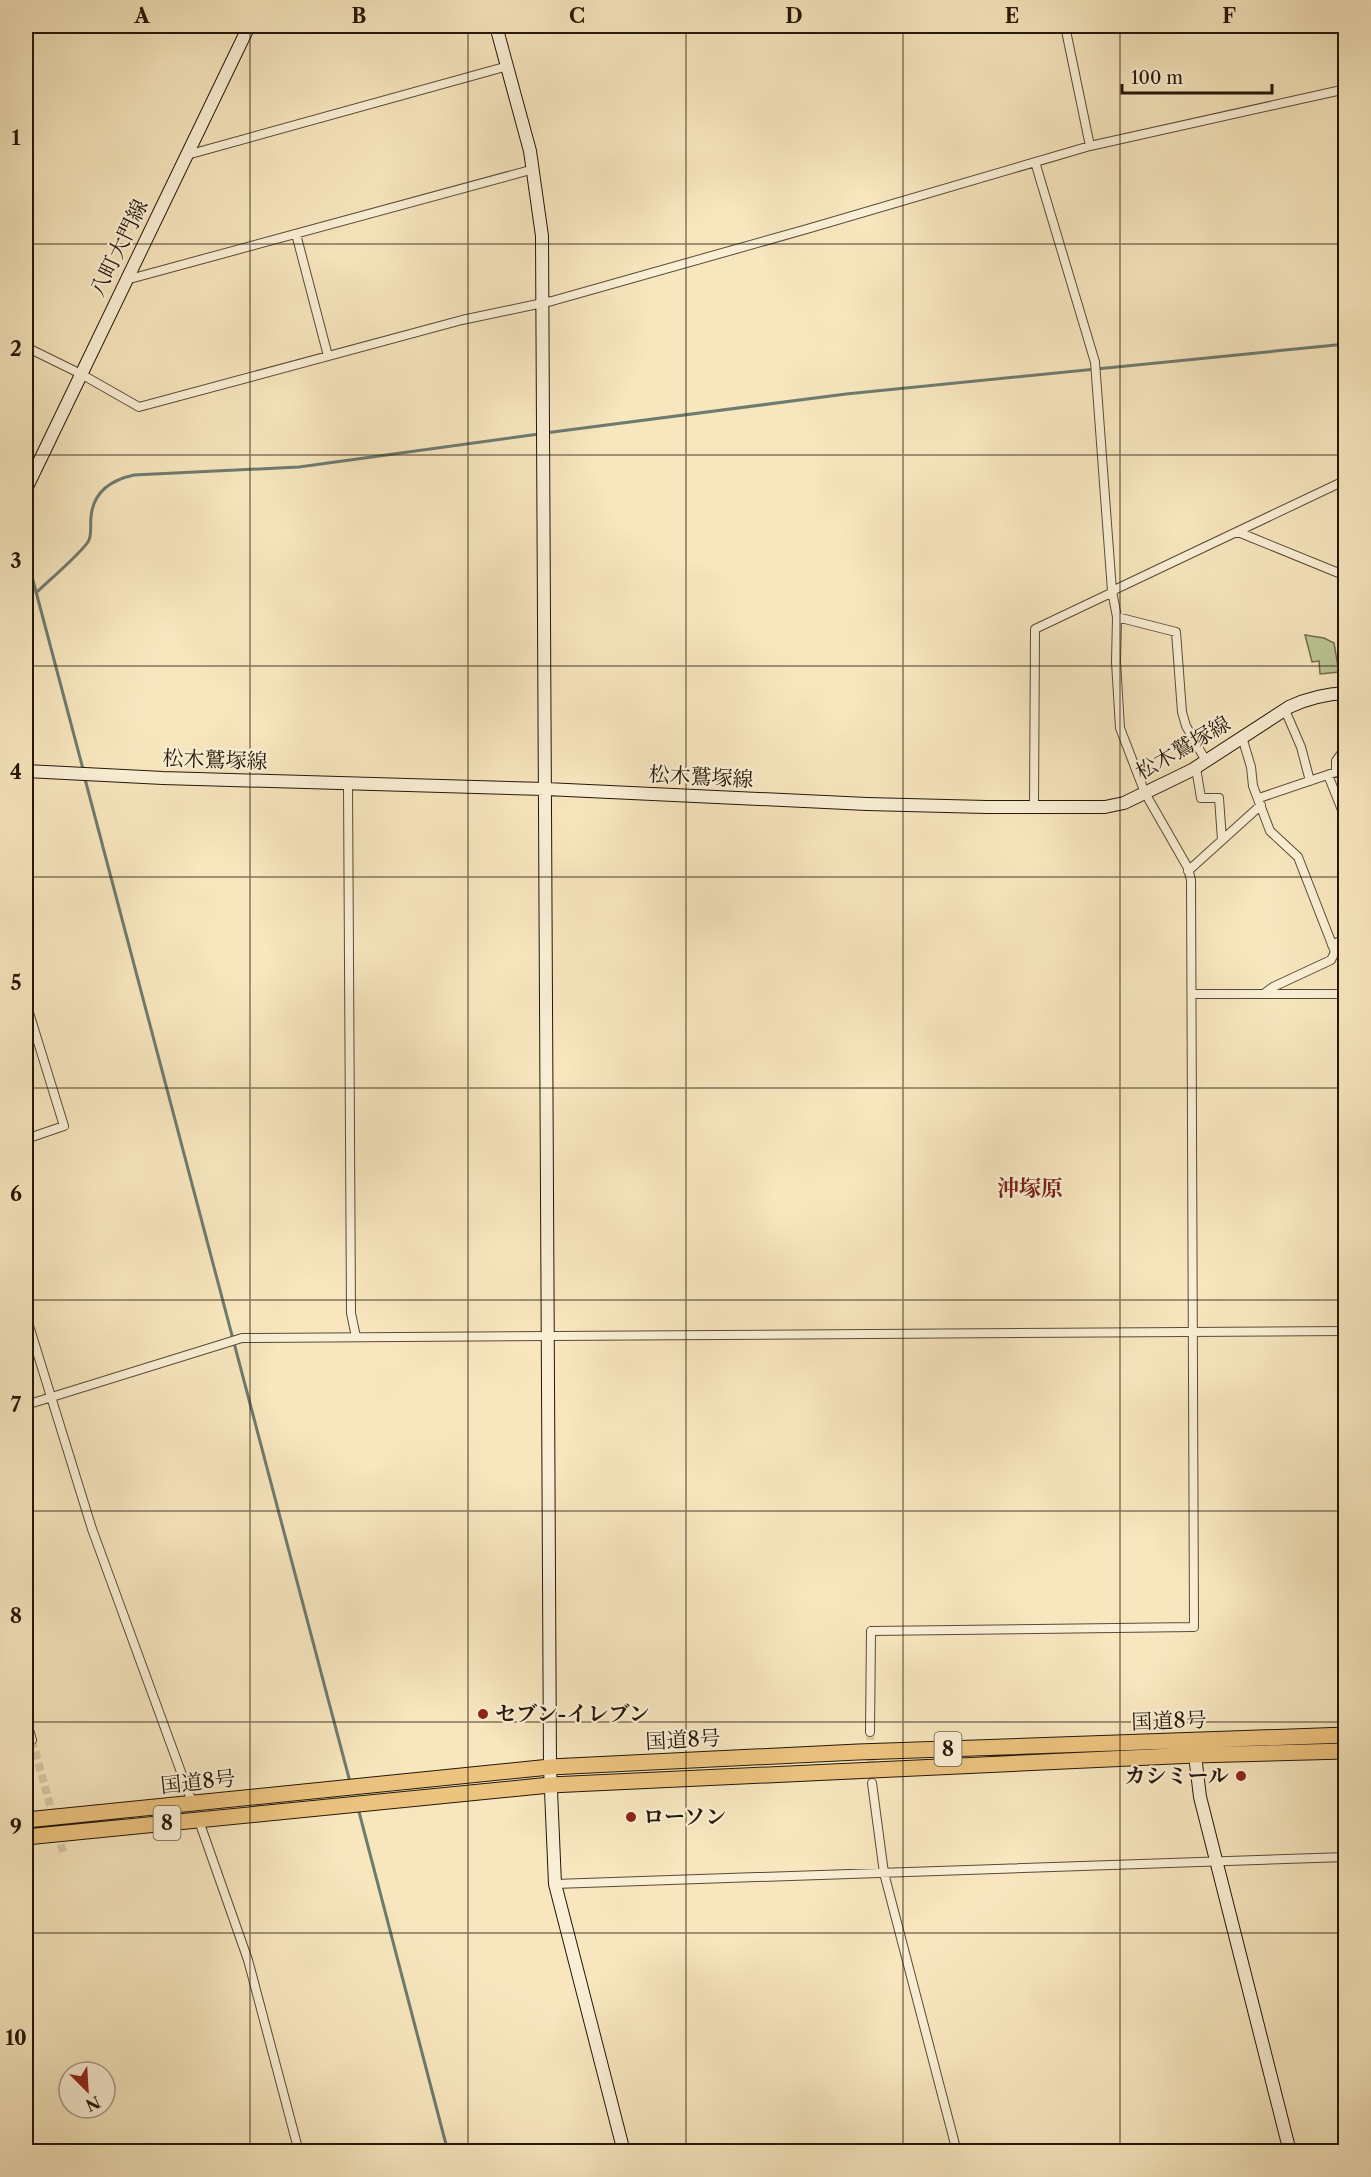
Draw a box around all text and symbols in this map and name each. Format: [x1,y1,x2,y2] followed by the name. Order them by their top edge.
[133,4,150,28] text: A
[352,4,367,28] text: B
[569,4,585,28] text: C
[785,4,803,28] text: D
[1005,4,1019,28] text: E
[1222,4,1236,28] text: F
[1122,57,1272,95] scale bar
[1131,67,1183,89] text: 100 m
[12,126,21,150] text: 1
[84,195,153,300] street label: 八町大門線
[10,337,22,361] text: 2
[10,549,22,573] text: 3
[1131,710,1234,785] street label: 松木鷲塚線
[162,745,268,774] street label: 松木鷲塚線
[10,760,22,784] text: 4
[648,761,754,792] street label: 松木鷲塚線
[10,971,22,995] text: 5
[997,1175,1063,1202] district label: 沖塚原
[10,1182,22,1206] text: 6
[11,1393,22,1417] text: 7
[10,1604,22,1628] text: 8
[495,1701,650,1726] place label: セブン-イレブン
[476,1707,490,1721] marker: セブン-イレブン
[1131,1707,1207,1734] street label: 国道8号
[645,1725,721,1754] street label: 国道8号
[934,1732,962,1766] road number: 8
[1124,1763,1229,1788] place label: カシミール
[159,1765,237,1798] street label: 国道8号
[1234,1769,1248,1783] marker: カシミール
[643,1804,726,1829] place label: ローソン
[154,1806,180,1840] road number: 8
[624,1810,638,1824] marker: ローソン
[10,1815,22,1839] text: 9
[5,2026,27,2050] text: 10
[57,2060,117,2120] north arrow
[83,2092,104,2116] text: N

